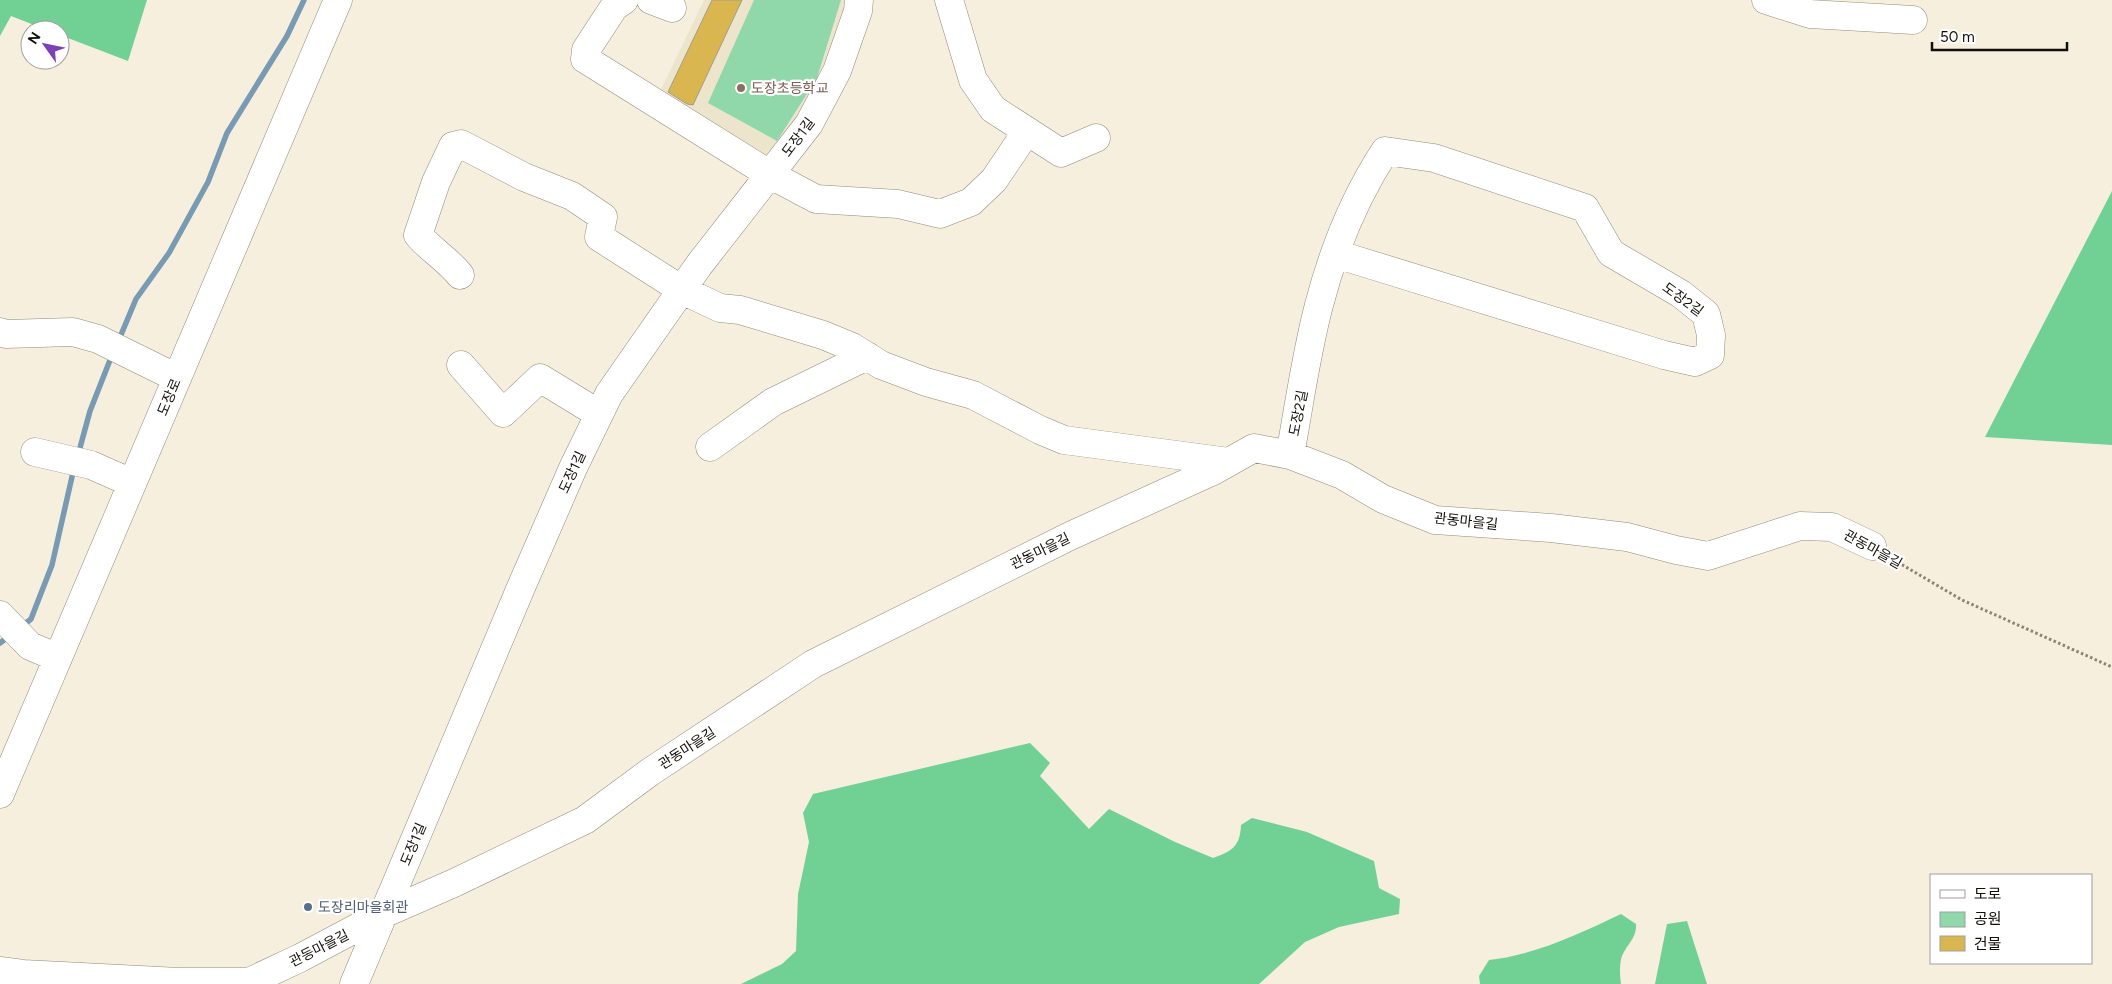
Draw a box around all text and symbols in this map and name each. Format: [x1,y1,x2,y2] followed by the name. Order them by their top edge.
[20,20,70,70] north arrow
[1932,20,2067,52] scale bar
[1940,28,1975,46] text: 50 m
[24,29,45,47] text: N
[751,80,828,97] place label: 도장초등학교
[735,82,747,94] marker: 도장초등학교
[778,114,819,160] street label: 도장1길
[1659,279,1706,320] street label: 도장2길
[154,376,185,418] street label: 도장로
[1286,389,1311,438] street label: 도장2길
[555,448,590,496] street label: 도장1길
[1433,510,1499,533] street label: 관동마을길
[1840,526,1905,572] street label: 관동마을길
[1008,530,1073,573] street label: 관동마을길
[656,724,719,773] street label: 관동마을길
[397,820,430,868] street label: 도장1길
[1930,874,2092,964] legend
[1974,885,2002,903] text: 도로
[318,899,408,916] place label: 도장리마을회관
[302,901,314,913] marker: 도장리마을회관
[1974,910,2002,928] text: 공원
[287,926,352,971] street label: 관동마을길
[1974,935,2002,953] text: 건물

